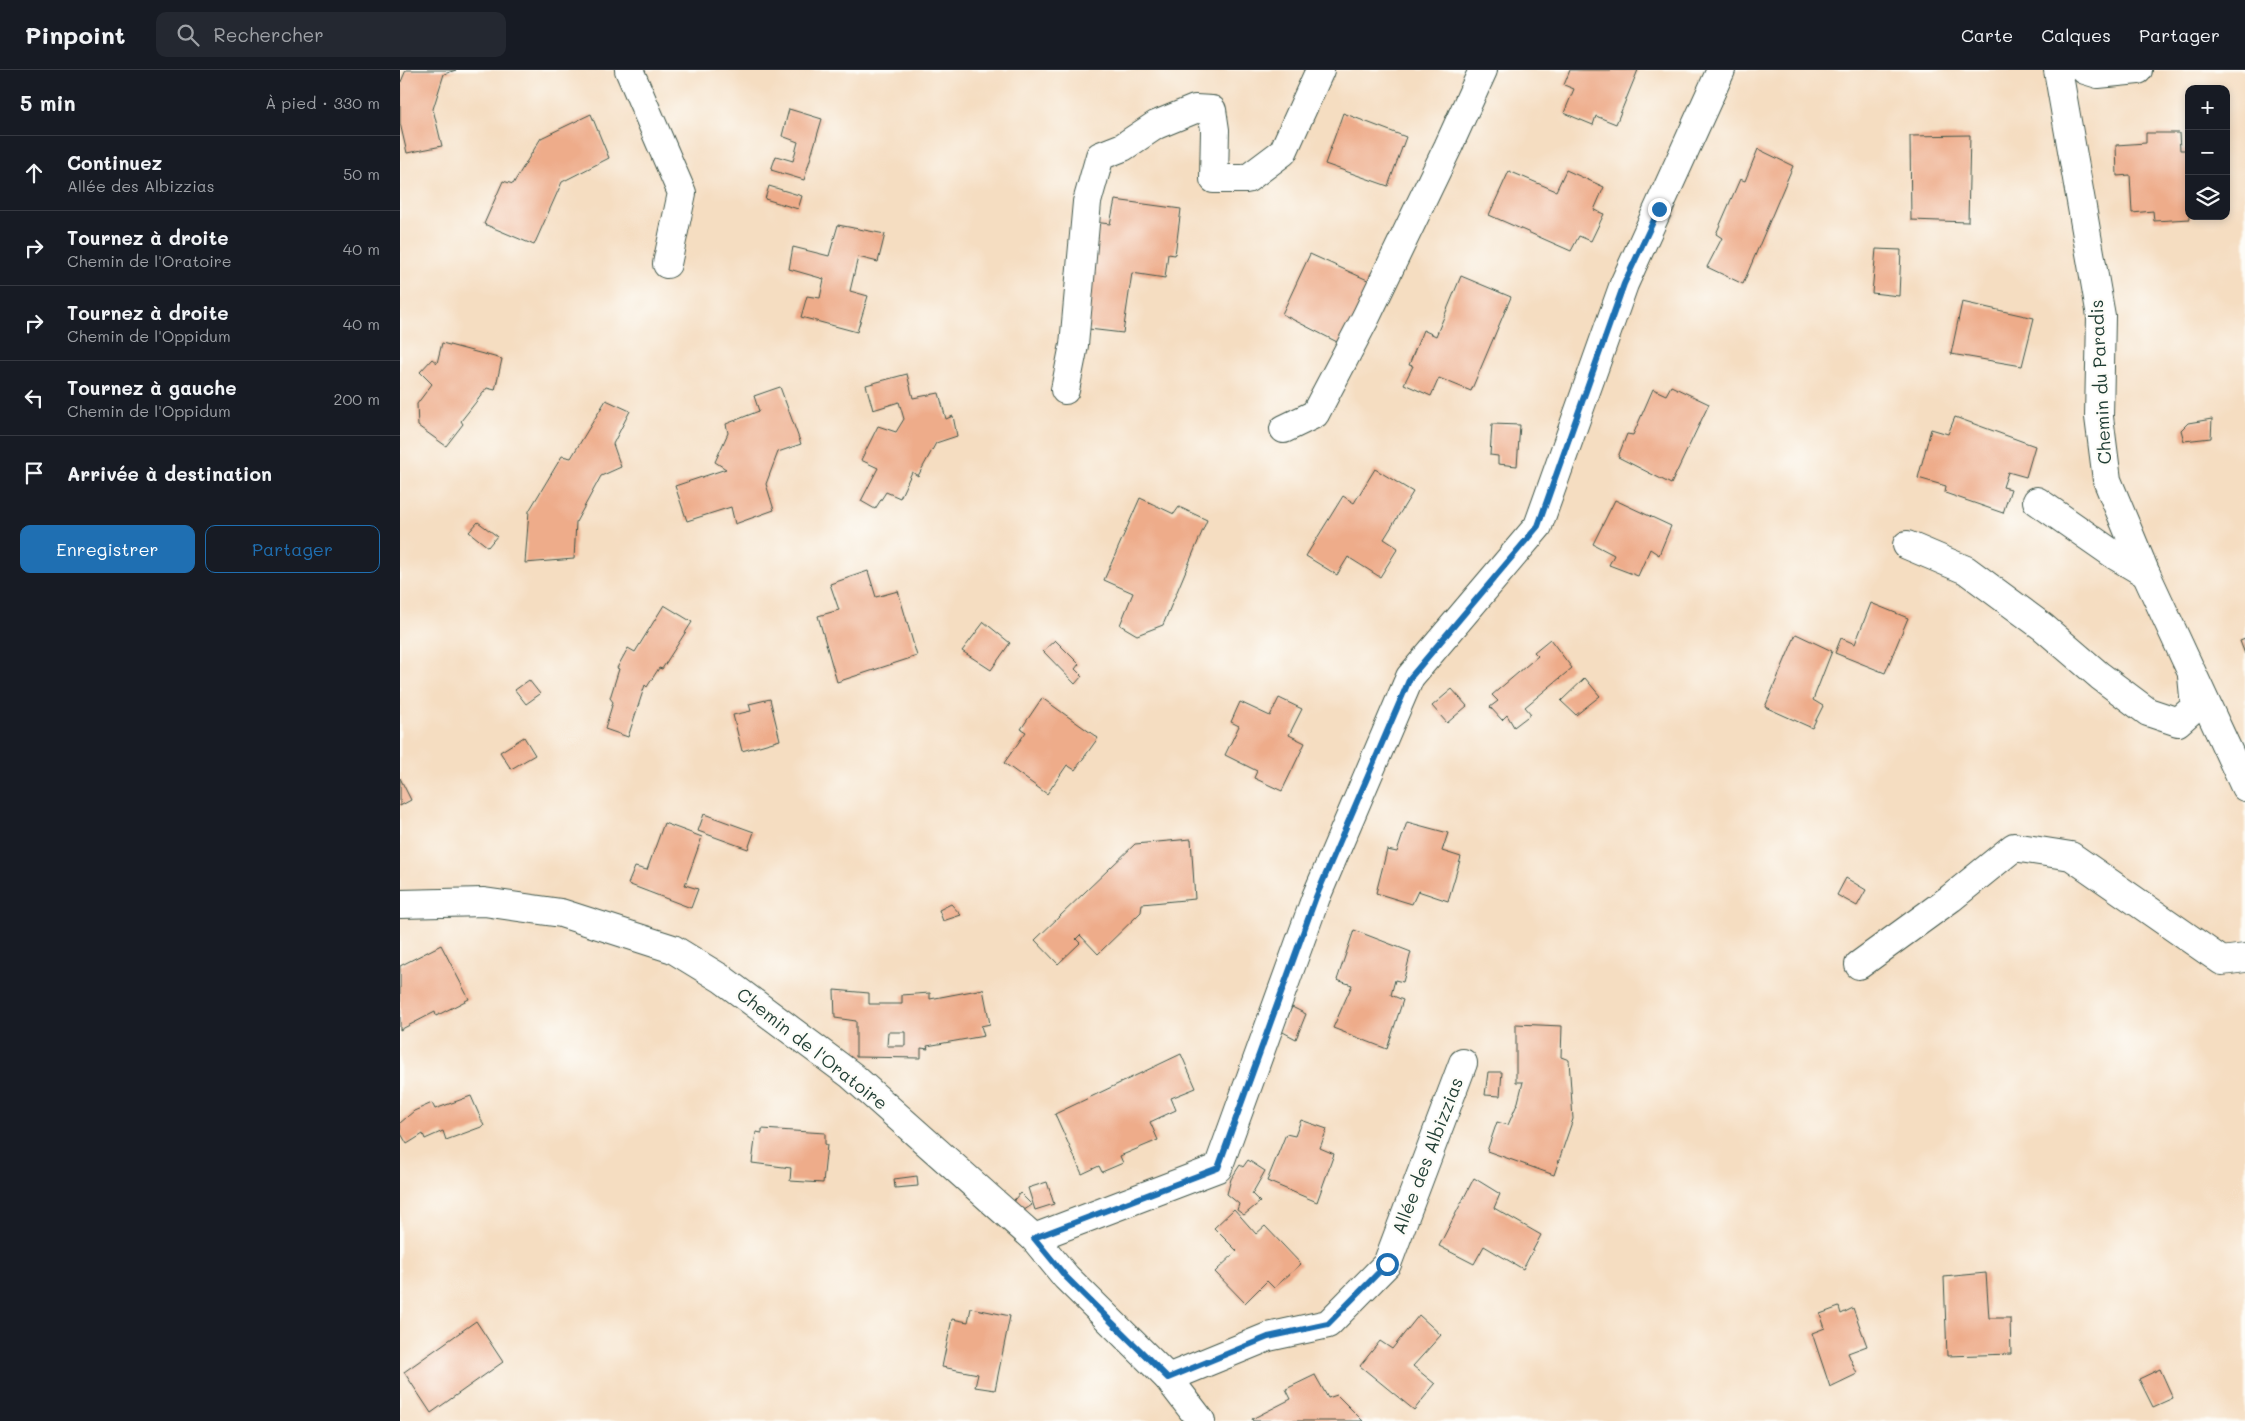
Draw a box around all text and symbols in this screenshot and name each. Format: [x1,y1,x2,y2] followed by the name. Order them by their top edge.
[156,12,506,57] search box
[25,19,126,50] text: Pinpoint
[174,21,202,49] icon: search
[214,22,324,47] text: Rechercher
[1961,23,2013,47] text: Carte
[2041,23,2111,47] text: Calques
[2139,23,2220,47] text: Partager
[2185,85,2230,220] map controls
[2185,85,2230,130] button: +
[20,89,76,116] text: 5 min
[265,92,380,113] text: À pied · 330 m
[2185,130,2230,175] button: −
[67,150,162,175] text: Continuez
[20,159,48,187] icon: ahead
[343,163,380,184] text: 50 m
[67,175,215,196] text: Allée des Albizzias
[2185,175,2230,220] button: layers
[1648,198,1671,221] route end
[67,225,229,250] text: Tournez à droite
[20,234,48,262] icon: right
[343,238,380,259] text: 40 m
[67,250,232,271] text: Chemin de l'Oratoire
[2084,299,2116,465] street label: Chemin du Paradis
[67,300,229,325] text: Tournez à droite
[20,309,48,337] icon: right
[343,313,380,334] text: 40 m
[67,325,231,346] text: Chemin de l'Oppidum
[67,375,236,400] text: Tournez à gauche
[20,384,48,412] icon: left
[333,388,380,409] text: 200 m
[67,400,231,421] text: Chemin de l'Oppidum
[20,459,48,487] icon: arrive
[67,461,272,486] text: Arrivée à destination
[20,525,195,573] button: Enregistrer
[205,525,380,573] button: Partager
[732,982,893,1115] street label: Chemin de l'Oratoire
[1386,1074,1468,1237] street label: Allée des Albizzias
[1376,1253,1399,1276] route start

